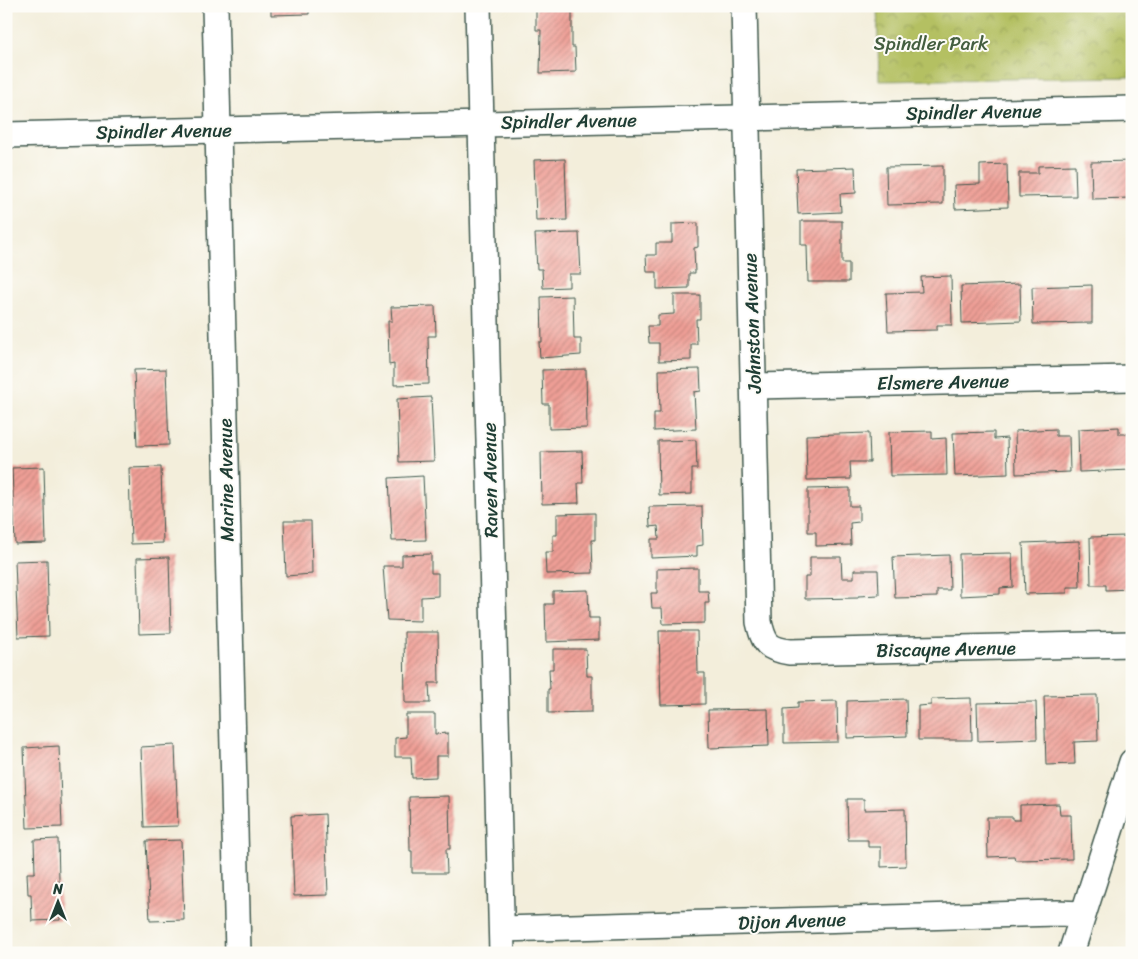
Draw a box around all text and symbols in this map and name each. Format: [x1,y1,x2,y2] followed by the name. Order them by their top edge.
[874,27,989,60] park label: Spindler Park
[906,94,1043,130] street label: Spindler Avenue
[501,103,638,139] street label: Spindler Avenue
[96,113,233,149] street label: Spindler Avenue
[733,252,771,395] street label: Johnston Avenue
[877,364,1010,400] street label: Elsmere Avenue
[208,418,244,542] street label: Marine Avenue
[472,422,508,538] street label: Raven Avenue
[876,631,1016,667] street label: Biscayne Avenue
[32,876,82,926] north arrow
[52,877,63,902] text: N
[737,903,847,939] street label: Dijon Avenue

